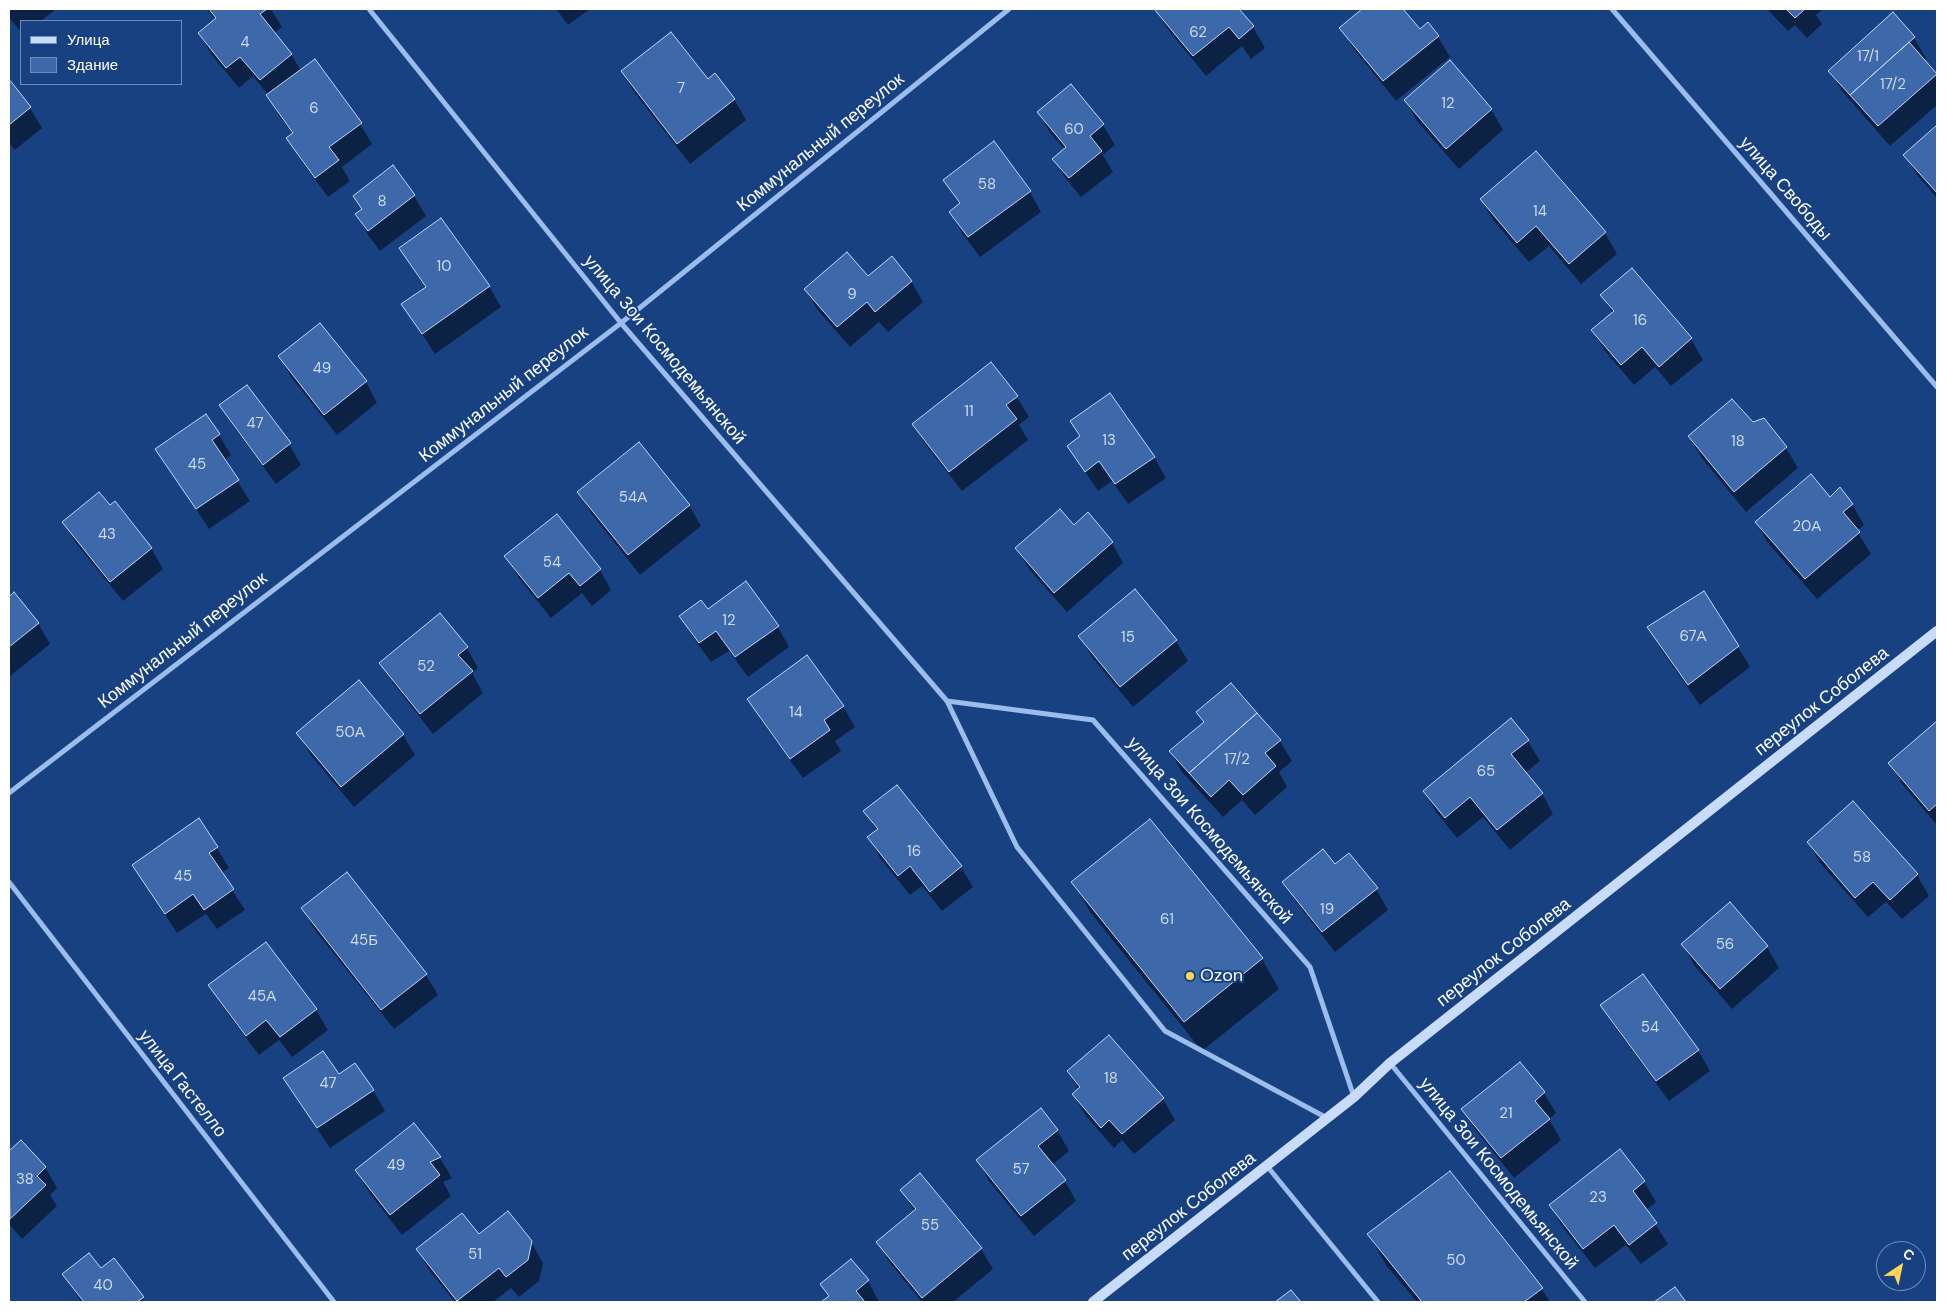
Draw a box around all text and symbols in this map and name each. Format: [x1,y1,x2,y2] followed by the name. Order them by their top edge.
[20,20,182,85] legend
[1189,24,1207,42] house number: 62
[67,30,110,50] text: Улица
[240,34,250,52] house number: 4
[1857,48,1879,66] house number: 17/1
[67,55,118,75] text: Здание
[733,69,909,217] street label: Коммунальный переулок
[1880,76,1906,94] house number: 17/2
[677,80,685,98] house number: 7
[1441,95,1455,113] house number: 12
[309,100,319,118] house number: 6
[1064,121,1084,139] house number: 60
[1734,133,1836,245] street label: улица Свободы
[978,176,996,194] house number: 58
[377,193,387,211] house number: 8
[1533,203,1547,221] house number: 14
[578,251,750,449] street label: улица Зои Космодемьянской
[437,258,451,276] house number: 10
[847,286,857,304] house number: 9
[1633,312,1647,330] house number: 16
[415,322,593,468] street label: Коммунальный переулок
[313,360,331,378] house number: 49
[964,403,974,421] house number: 11
[246,415,264,433] house number: 47
[1102,432,1116,450] house number: 13
[1731,433,1745,451] house number: 18
[188,456,206,474] house number: 45
[619,489,647,507] house number: 54А
[1793,518,1821,536] house number: 20А
[98,526,116,544] house number: 43
[543,554,561,572] house number: 54
[94,568,272,714] street label: Коммунальный переулок
[722,612,736,630] house number: 12
[1679,628,1707,646] house number: 67А
[1121,629,1135,647] house number: 15
[1751,643,1893,761] street label: переулок Соболева
[417,658,435,676] house number: 52
[789,704,803,722] house number: 14
[335,724,365,742] house number: 50А
[1122,733,1296,929] street label: улица Зои Космодемьянской
[1224,751,1250,769] house number: 17/2
[1477,763,1495,781] house number: 65
[907,843,921,861] house number: 16
[1853,849,1871,867] house number: 58
[174,868,192,886] house number: 45
[1433,894,1575,1012] street label: переулок Соболева
[1320,901,1334,919] house number: 19
[1160,911,1174,929] house number: 61
[350,932,378,950] house number: 45Б
[1716,936,1734,954] house number: 56
[1200,965,1243,987] place label: Ozon
[1184,970,1196,982] marker: Ozon
[248,988,276,1006] house number: 45А
[1641,1019,1659,1037] house number: 54
[133,1026,231,1142] street label: улица Гастелло
[1104,1070,1118,1088] house number: 18
[1414,1074,1582,1274] street label: улица Зои Космодемьянской
[319,1075,337,1093] house number: 47
[1499,1105,1513,1123] house number: 21
[1118,1148,1260,1266] street label: переулок Соболева
[387,1157,405,1175] house number: 49
[1013,1161,1029,1179] house number: 57
[16,1171,34,1189] house number: 38
[1589,1189,1607,1207] house number: 23
[921,1217,939,1235] house number: 55
[1876,1241,1926,1291] north arrow
[1900,1244,1918,1265] text: С
[468,1246,482,1264] house number: 51
[1446,1252,1466,1270] house number: 50
[93,1277,113,1295] house number: 40

